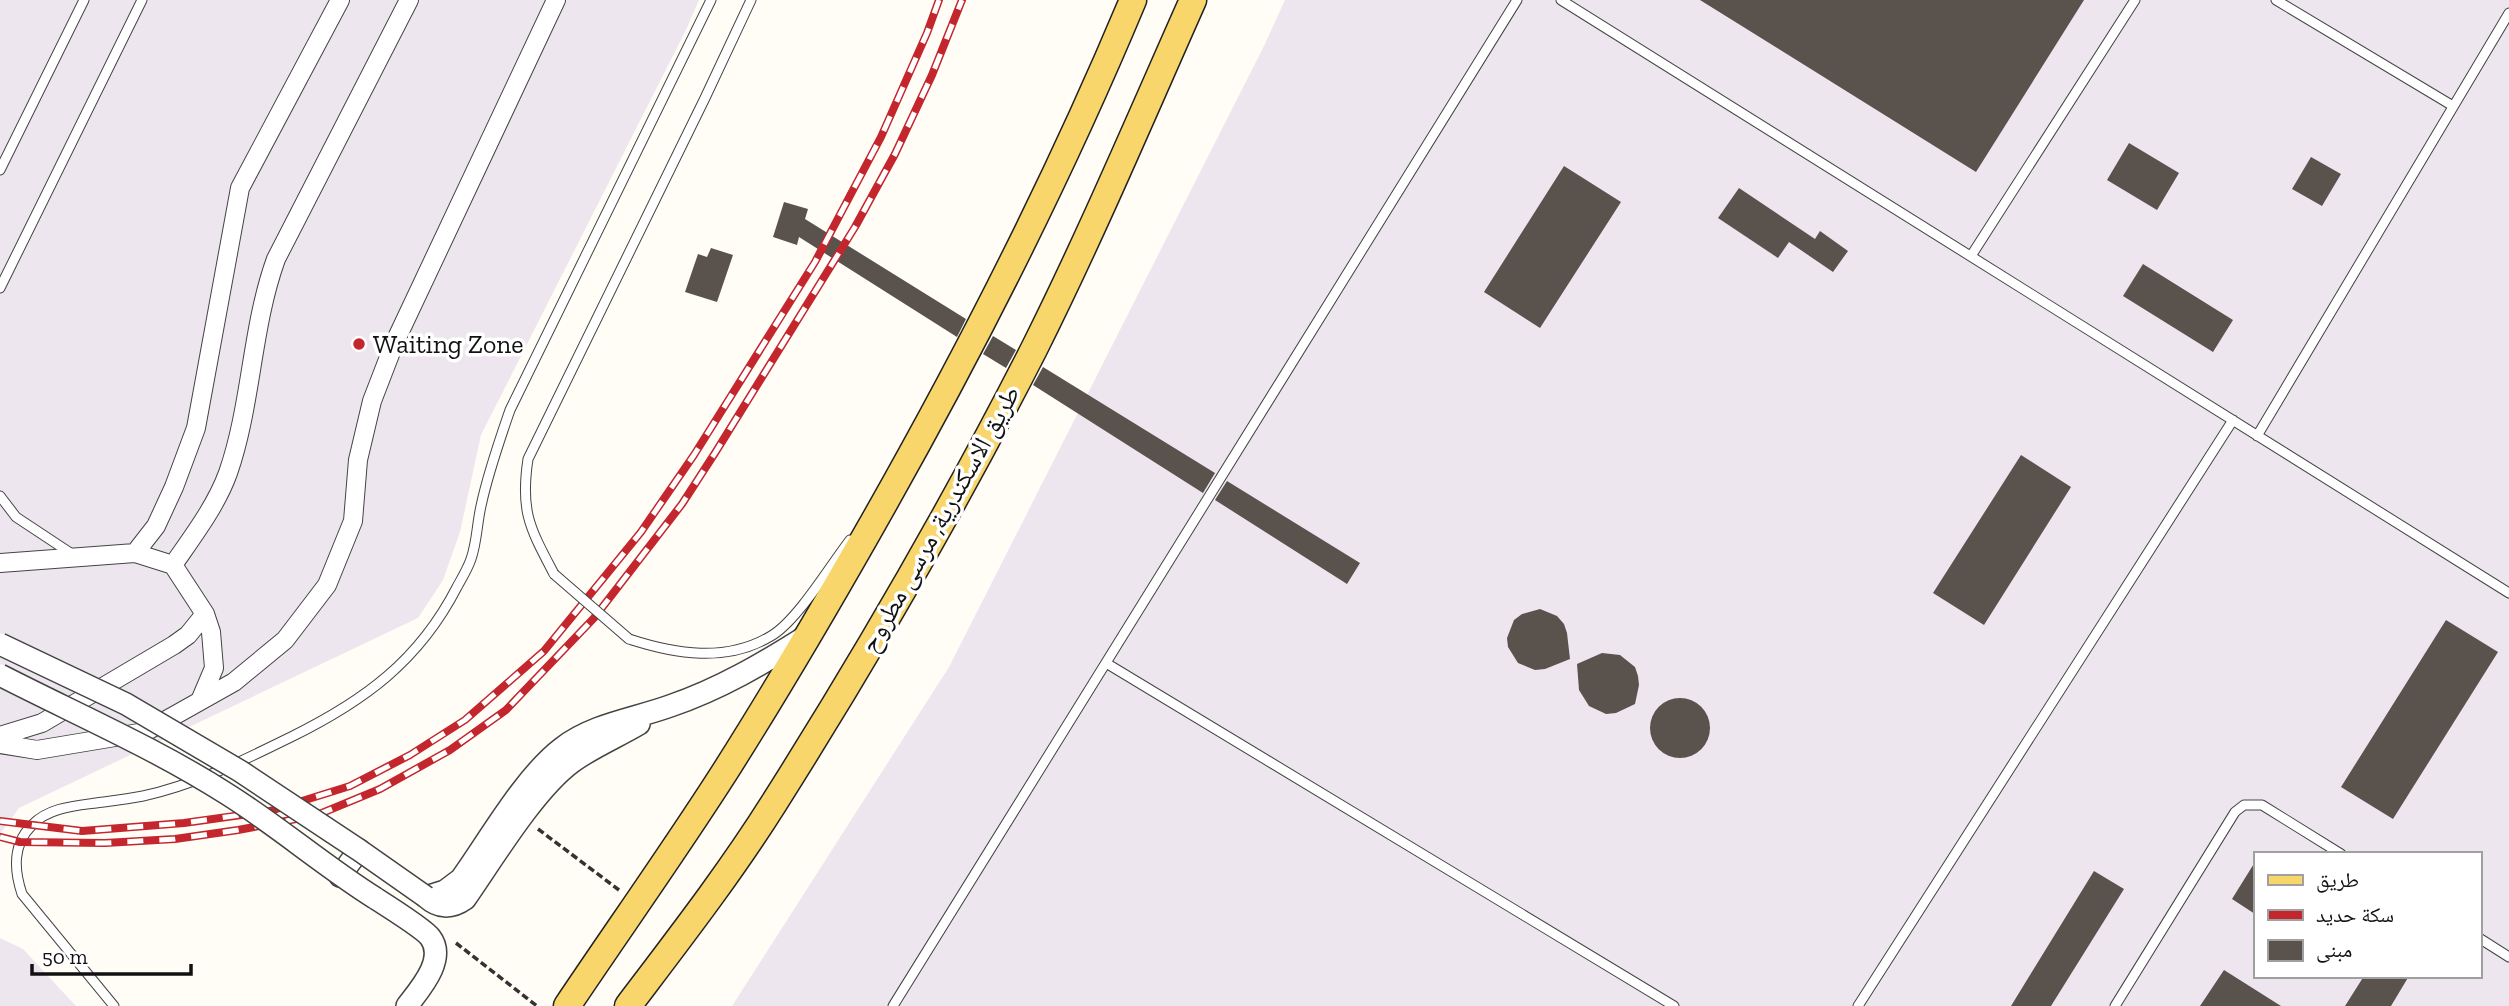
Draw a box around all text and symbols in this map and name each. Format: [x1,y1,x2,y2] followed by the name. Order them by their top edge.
[373,328,523,360] place label: Waiting Zone
[351,336,367,352] marker: Waiting Zone
[853,380,1027,658] street label: طريق الاسكندرية, مرسى مطروح
[2254,852,2481,978] legend
[2316,867,2359,893] text: طريق
[2316,902,2394,927] text: سكة حديد
[32,932,191,976] scale bar
[2316,937,2352,963] text: مبنى
[42,944,88,969] text: 50 m

